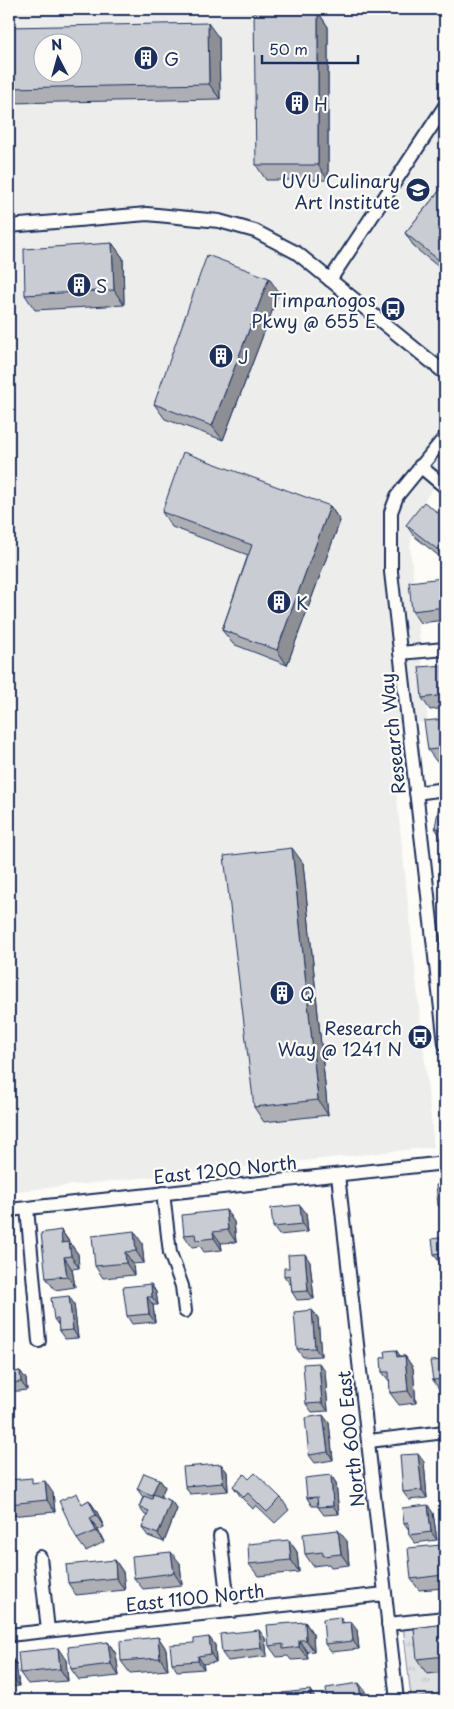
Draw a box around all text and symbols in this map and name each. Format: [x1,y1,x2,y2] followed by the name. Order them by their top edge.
[32,32,82,82] north arrow
[262,32,358,64] scale bar
[50,34,63,56] text: N
[269,37,308,60] text: 50 m
[133,45,159,71] building icon: G
[164,45,179,72] place label: G
[284,90,310,116] building icon: H
[314,90,328,117] place label: H
[281,167,400,215] place label: UVU Culinary Art Institute
[405,177,431,203] school or university icon: UVU Culinary Art Institute
[66,272,92,298] building icon: S
[96,272,107,299] place label: S
[251,286,376,334] place label: Timpanogos Pkwy @ 655 E
[380,296,406,322] bus stop icon: Timpanogos Pkwy @ 655 E
[208,343,234,369] building icon: J
[238,343,249,370] place label: J
[266,589,292,615] building icon: K
[296,589,308,616] place label: K
[372,672,412,796] street label: Research Way
[269,980,295,1006] building icon: Q
[300,980,315,1007] place label: Q
[277,1014,402,1062] place label: Research Way @ 1241 N
[407,1024,433,1050] bus stop icon: Research Way @ 1241 N
[152,1148,298,1190] street label: East 1200 North
[329,1369,371,1509] street label: North 600 East
[124,1576,266,1618] street label: East 1100 North

